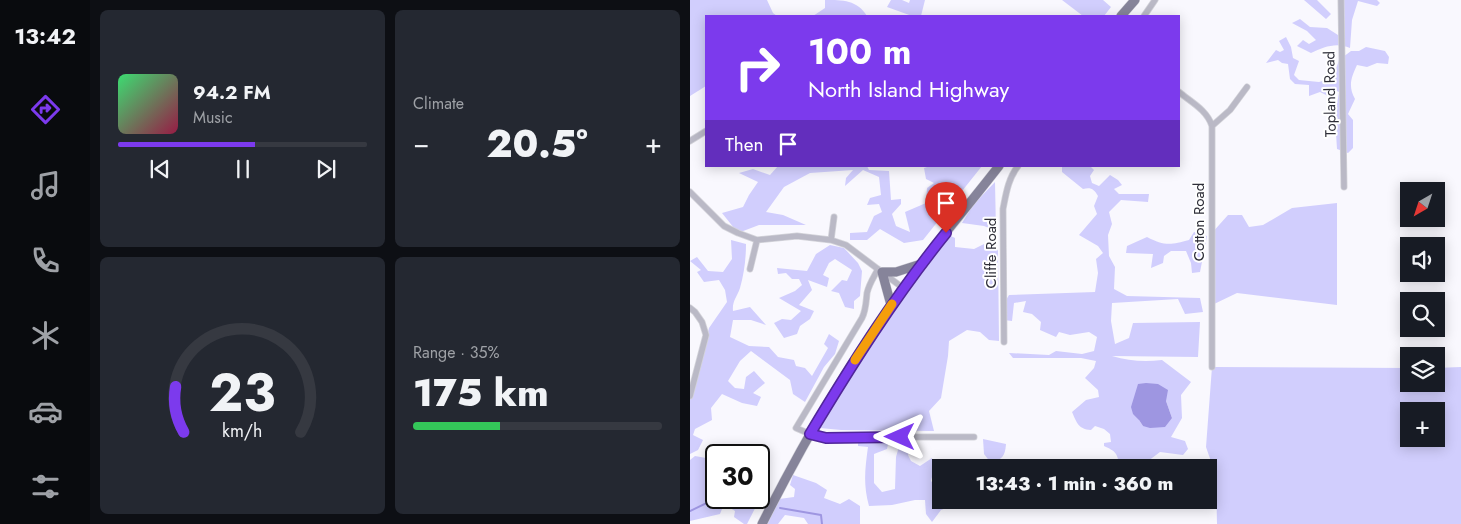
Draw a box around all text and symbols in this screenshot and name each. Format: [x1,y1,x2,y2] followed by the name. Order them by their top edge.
[14,20,76,52] text: 13:42
[808,27,911,77] text: 100 m
[725,35,790,100] icon: right
[1318,51,1342,137] street label: Topland Road
[808,73,1009,105] text: North Island Highway
[193,79,271,106] text: 94.2 FM
[28,92,63,127] icon: directions
[413,92,464,115] text: Climate
[193,106,233,129] text: Music
[487,116,588,171] text: 20.5°
[413,123,430,164] text: −
[645,123,662,164] text: +
[774,130,802,158] icon: arrive
[725,131,764,158] text: Then
[146,155,174,183] icon: previous
[229,155,257,183] icon: pause
[312,155,340,183] icon: next
[28,168,63,203] icon: music
[925,182,967,233] pin
[1400,182,1445,228] north arrow
[1400,182,1445,447] map controls
[1188,183,1210,261] street label: Cotton Road
[932,189,960,217] icon: arrive
[980,218,1002,288] street label: Cliffe Road
[1400,237,1445,282] button: sound
[28,243,63,278] icon: phone
[1400,292,1445,337] button: search
[28,318,63,353] icon: climate
[413,341,500,364] text: Range · 35%
[1400,347,1445,392] button: layers
[209,355,276,431] text: 23
[413,365,549,420] text: 175 km
[28,394,63,429] icon: car
[1400,402,1445,447] button: +
[873,410,925,462] position arrow
[222,418,263,444] text: km/h
[705,444,770,509] speed limit sign: 30
[28,469,63,504] icon: filters
[976,470,1173,497] text: 13:43 · 1 min · 360 m

